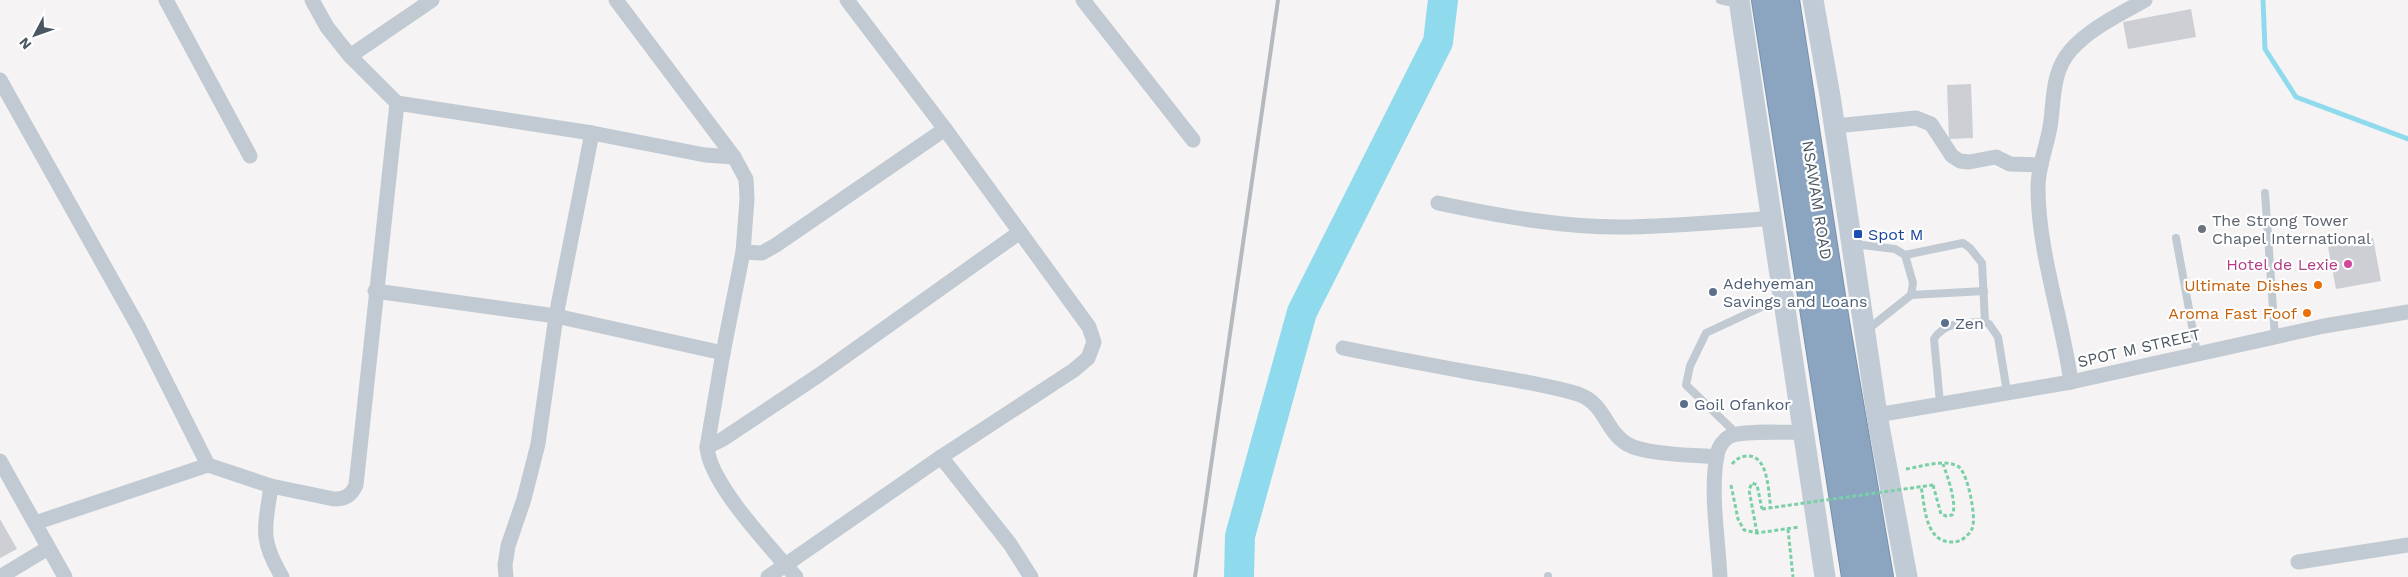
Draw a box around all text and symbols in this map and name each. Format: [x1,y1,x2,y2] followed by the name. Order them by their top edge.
[10,10,60,60] north arrow
[16,34,35,53] text: N
[1798,139,1836,261] street label: NSAWAM ROAD
[2212,211,2371,248] place label: The Strong Tower Chapel International
[2196,223,2208,235] marker: The Strong Tower Chapel International
[1868,225,1924,244] place label: Spot M
[1852,228,1864,240] marker: Spot M
[2226,255,2338,274] place label: Hotel de Lexie
[2342,258,2354,270] marker: Hotel de Lexie
[1723,274,1868,311] place label: Adehyeman Savings and Loans
[2184,276,2308,295] place label: Ultimate Dishes
[2312,279,2324,291] marker: Ultimate Dishes
[1707,286,1719,298] marker: Adehyeman Savings and Loans
[2168,304,2298,323] place label: Aroma Fast Foof
[2301,307,2313,319] marker: Aroma Fast Foof
[1955,314,1984,333] place label: Zen
[1939,317,1951,329] marker: Zen
[2076,325,2203,371] street label: SPOT M STREET
[1694,395,1791,414] place label: Goil Ofankor
[1678,398,1690,410] marker: Goil Ofankor

